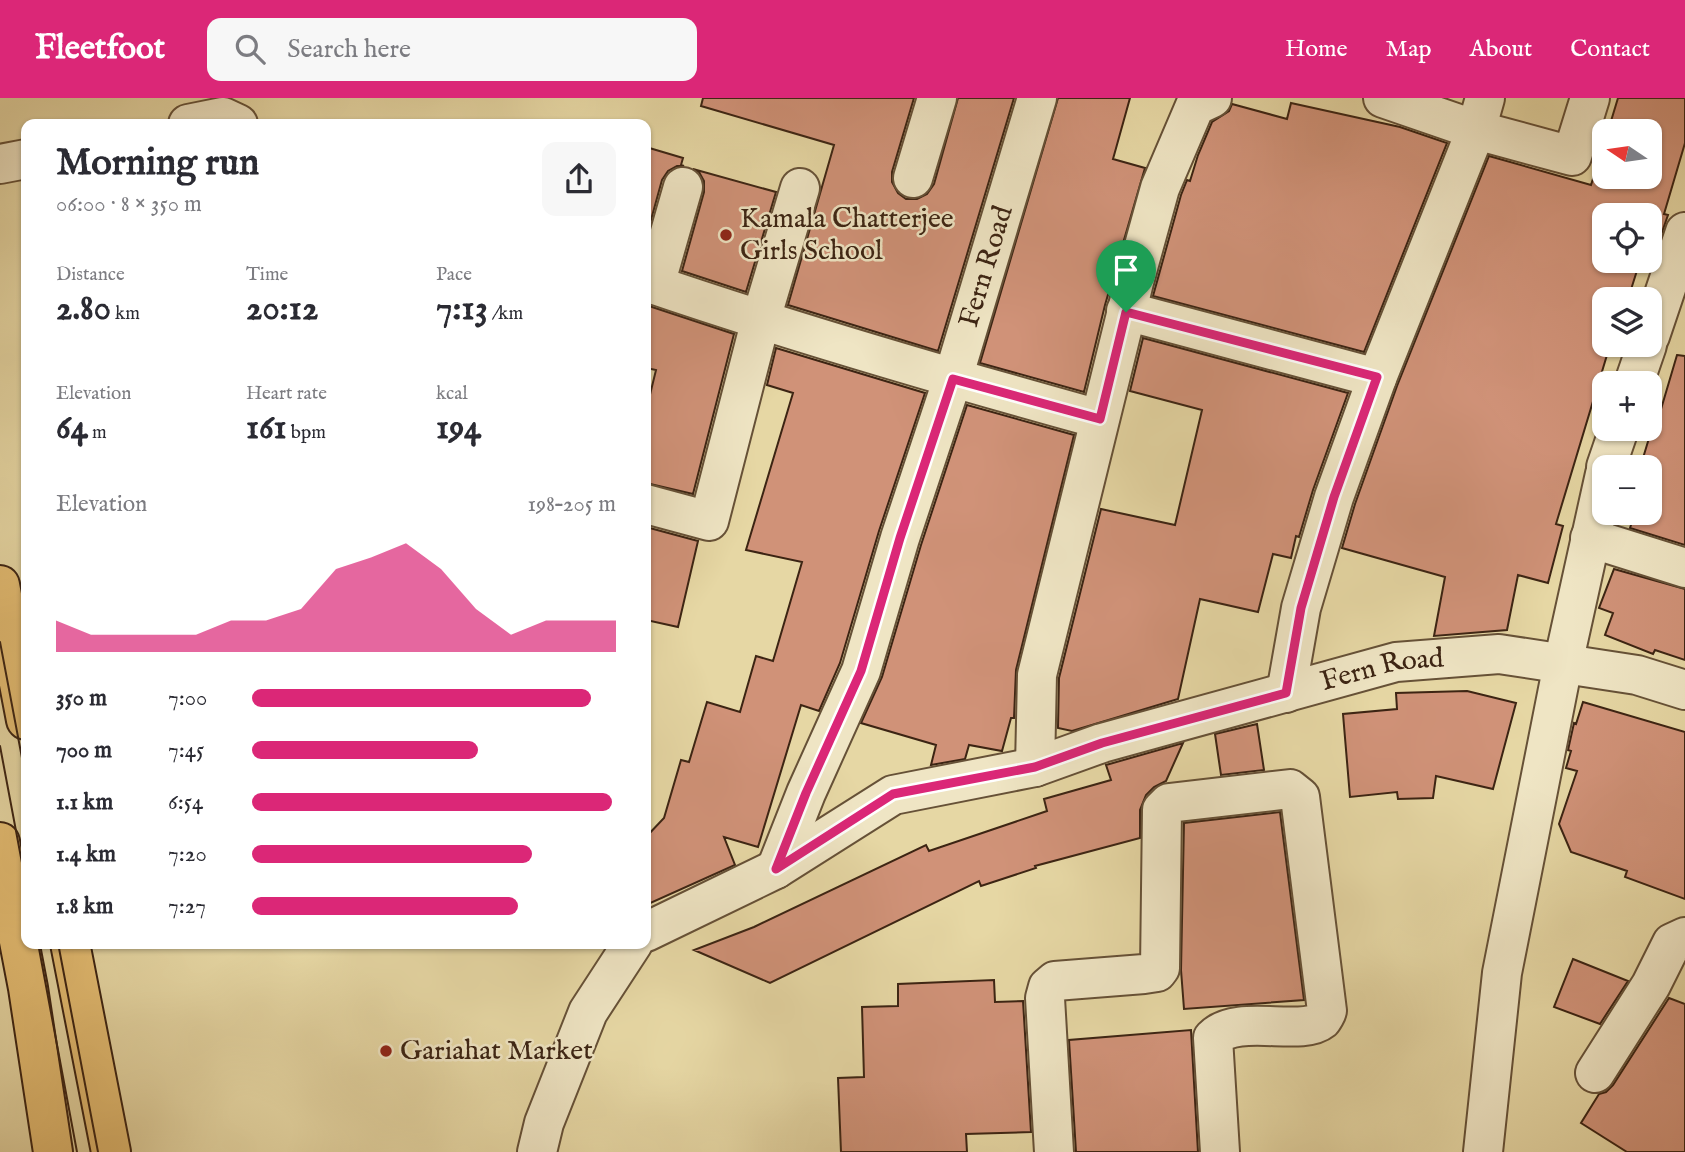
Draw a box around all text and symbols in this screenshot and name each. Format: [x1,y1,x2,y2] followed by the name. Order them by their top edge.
[207,18,697,81] search box
[35,28,165,70] text: Fleetfoot
[231,30,269,68] icon: search
[287,33,411,66] text: Search here
[1285,34,1348,65] text: Home
[1386,34,1432,65] text: Map
[1470,34,1532,65] text: About
[1570,34,1650,65] text: Contact
[1592,119,1662,189] north arrow
[1592,119,1662,525] map controls
[56,140,259,188] text: Morning run
[542,142,616,216] button: share
[56,190,202,219] text: 06:00 · 8 × 350 m
[740,202,954,269] place label: Kamala Chatterjee Girls School
[952,202,1021,332] street label: Fern Road
[1592,203,1662,273] button: locate
[718,227,734,243] marker: Kamala Chatterjee Girls School
[1096,240,1156,312] pin
[1107,251,1145,289] icon: arrive
[56,263,125,287] text: Distance
[246,263,288,287] text: Time
[436,263,472,287] text: Pace
[56,287,111,332] text: 2.80
[246,287,318,332] text: 20:12
[436,287,488,332] text: 7:13
[1592,287,1662,357] button: layers
[111,302,140,326] text: km
[488,302,523,326] text: /km
[1592,371,1662,441] button: +
[56,382,131,406] text: Elevation
[246,382,327,406] text: Heart rate
[436,382,468,406] text: kcal
[56,406,88,451] text: 64
[246,406,287,451] text: 161
[436,406,481,451] text: 194
[88,421,107,445] text: m
[287,421,326,445] text: bpm
[1592,455,1662,525] button: −
[56,490,147,519] text: Elevation
[527,490,616,519] text: 198–205 m
[1317,641,1445,699] street label: Fern Road
[56,684,107,713] text: 350 m
[168,684,207,713] text: 7:00
[56,736,112,765] text: 700 m
[168,736,204,765] text: 7:45
[56,788,113,817] text: 1.1 km
[168,788,203,817] text: 6:54
[56,840,116,869] text: 1.4 km
[168,840,207,869] text: 7:20
[56,892,114,921] text: 1.8 km
[168,892,206,921] text: 7:27
[400,1034,593,1069] place label: Gariahat Market
[378,1043,394,1059] marker: Gariahat Market

